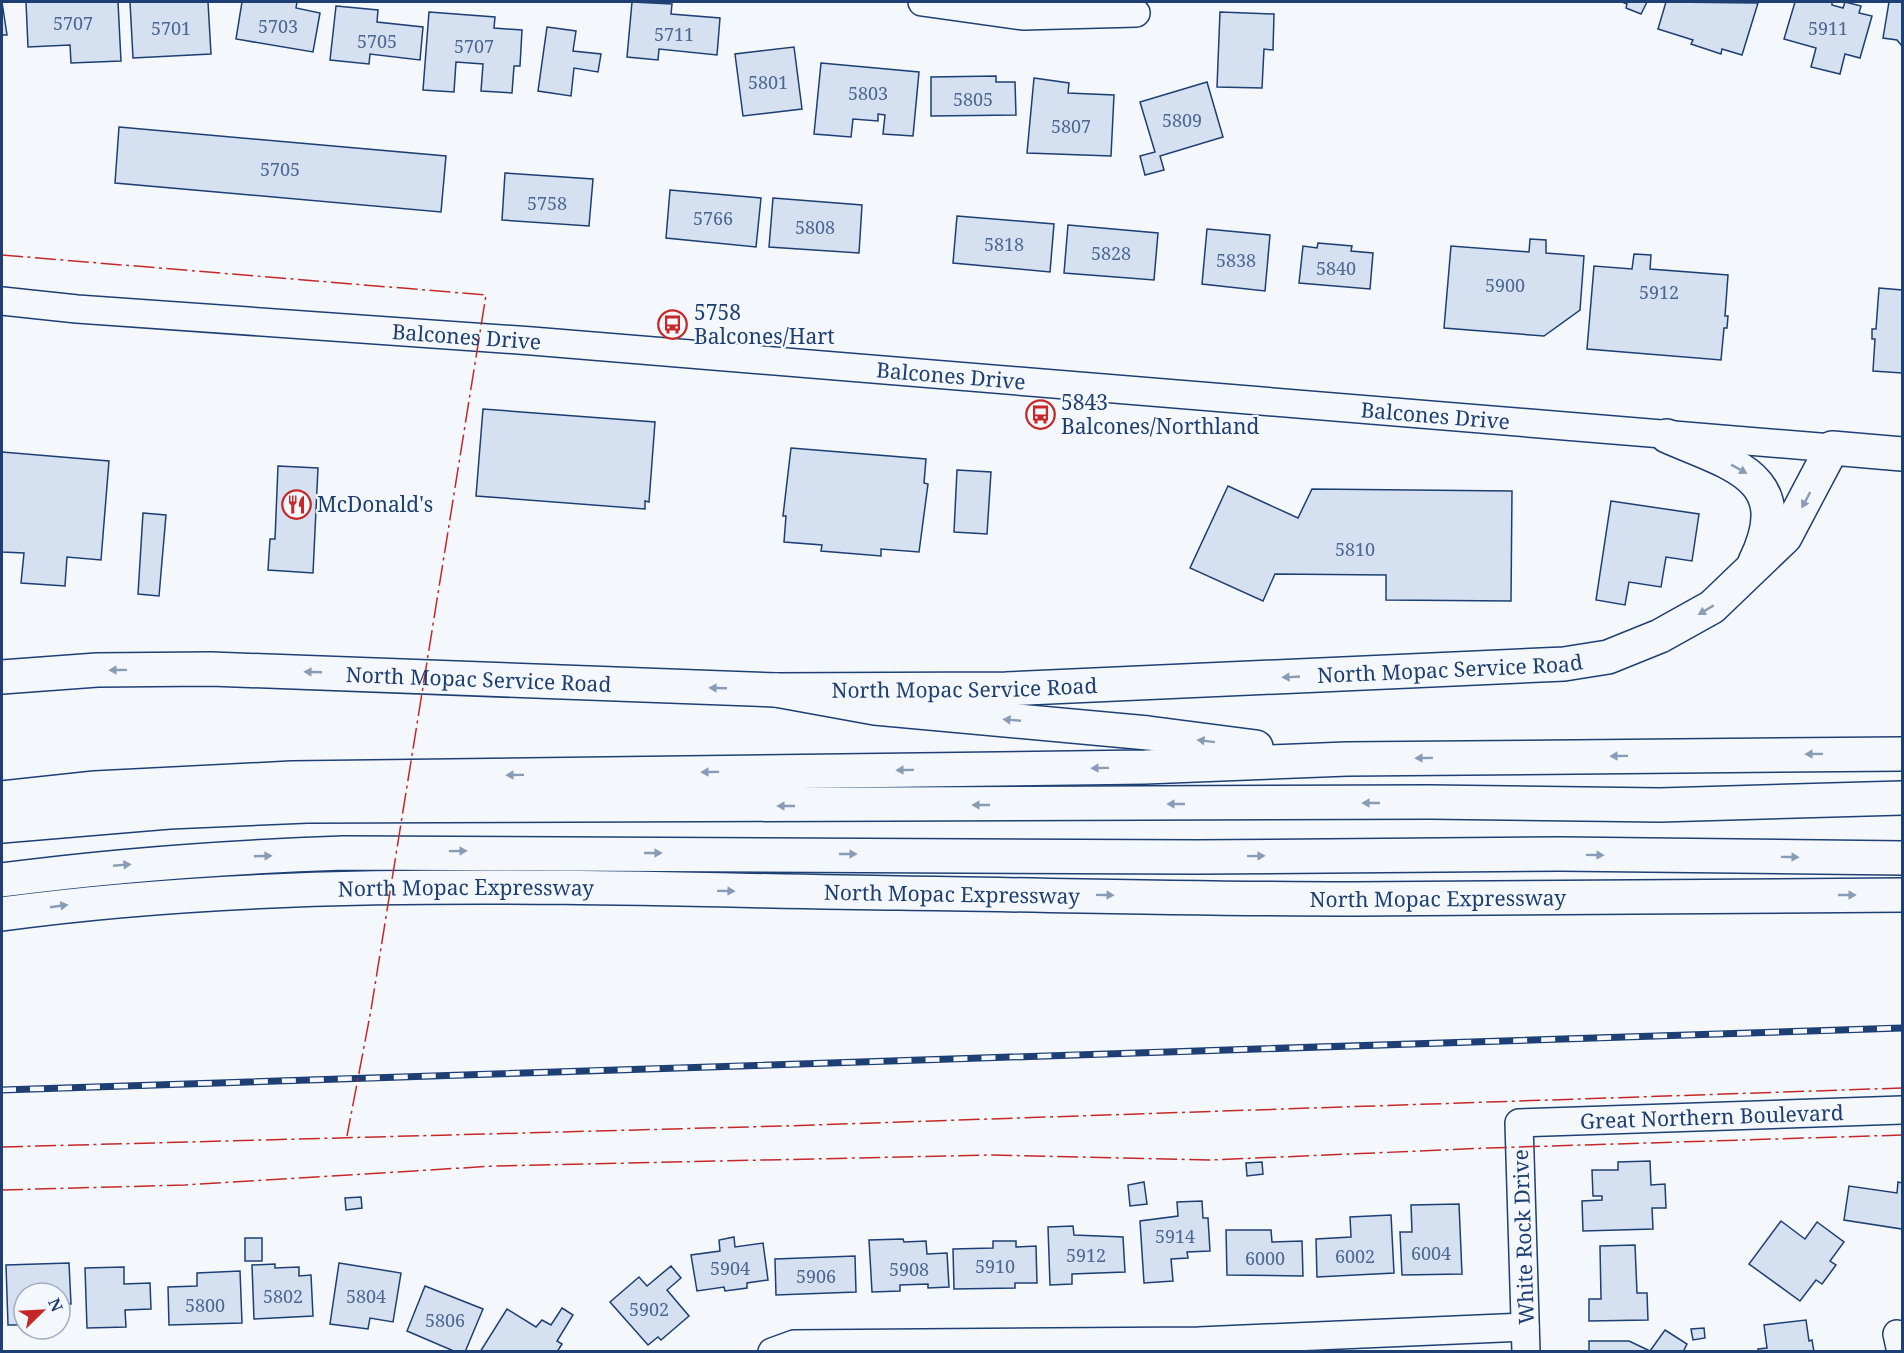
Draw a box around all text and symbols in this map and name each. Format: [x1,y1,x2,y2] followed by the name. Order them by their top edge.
[53,11,93,35] house number: 5707
[258,14,298,38] house number: 5703
[151,16,191,40] house number: 5701
[1808,16,1848,40] house number: 5911
[654,22,694,46] house number: 5711
[357,29,397,53] house number: 5705
[454,34,494,58] house number: 5707
[748,70,788,94] house number: 5801
[848,81,888,105] house number: 5803
[953,87,993,111] house number: 5805
[1162,108,1202,132] house number: 5809
[1051,114,1091,138] house number: 5807
[260,157,300,181] house number: 5705
[527,191,567,215] house number: 5758
[693,206,733,230] house number: 5766
[795,215,835,239] house number: 5808
[984,232,1024,256] house number: 5818
[1091,241,1131,265] house number: 5828
[1216,248,1256,272] house number: 5838
[1316,256,1356,280] house number: 5840
[1485,273,1525,297] house number: 5900
[1639,280,1679,304] house number: 5912
[694,298,835,350] place label: 5758 Balcones/Hart
[657,308,689,340] bus stop icon: 5758 Balcones/Hart
[391,317,542,356] street label: Balcones Drive
[875,355,1027,396] street label: Balcones Drive
[1061,388,1259,440] place label: 5843 Balcones/Northland
[1360,395,1511,435] street label: Balcones Drive
[1024,398,1056,430] bus stop icon: 5843 Balcones/Northland
[1731,464,1748,474] one-way arrow
[280,488,312,520] restaurant icon: McDonald's
[317,490,433,518] place label: McDonald's
[1801,492,1811,509] one-way arrow
[1335,537,1375,561] house number: 5810
[1697,605,1714,616] one-way arrow
[1316,647,1585,689] street label: North Mopac Service Road
[345,660,612,698] street label: North Mopac Service Road
[109,665,128,675] one-way arrow
[303,668,322,677] one-way arrow
[831,671,1098,704] street label: North Mopac Service Road
[1282,672,1301,681] one-way arrow
[708,683,727,693] one-way arrow
[1002,715,1021,725] one-way arrow
[1196,736,1215,745] one-way arrow
[1805,749,1824,759] one-way arrow
[1610,751,1629,761] one-way arrow
[1415,753,1434,763] one-way arrow
[1090,763,1109,772] one-way arrow
[895,765,914,775] one-way arrow
[700,768,719,777] one-way arrow
[505,770,524,780] one-way arrow
[1362,798,1381,807] one-way arrow
[1167,799,1186,809] one-way arrow
[972,800,991,810] one-way arrow
[777,801,796,811] one-way arrow
[448,847,467,856] one-way arrow
[643,848,662,858] one-way arrow
[838,849,857,859] one-way arrow
[1586,850,1605,860] one-way arrow
[253,851,272,861] one-way arrow
[1246,851,1265,861] one-way arrow
[1781,852,1800,862] one-way arrow
[113,861,132,870] one-way arrow
[337,873,594,903] street label: North Mopac Expressway
[824,878,1080,910] street label: North Mopac Expressway
[1310,883,1566,913] street label: North Mopac Expressway
[716,886,735,895] one-way arrow
[1838,890,1857,900] one-way arrow
[1095,891,1114,900] one-way arrow
[50,902,69,911] one-way arrow
[1580,1098,1844,1135] street label: Great Northern Boulevard
[1506,1149,1540,1325] street label: White Rock Drive
[1155,1224,1195,1248] house number: 5914
[1411,1241,1451,1265] house number: 6004
[1066,1243,1106,1267] house number: 5912
[1335,1244,1375,1268] house number: 6002
[1245,1246,1285,1270] house number: 6000
[975,1254,1015,1278] house number: 5910
[710,1256,750,1280] house number: 5904
[889,1257,929,1281] house number: 5908
[796,1264,836,1288] house number: 5906
[12,1281,72,1341] north arrow
[263,1284,303,1308] house number: 5802
[346,1284,386,1308] house number: 5804
[185,1293,225,1317] house number: 5800
[43,1295,68,1315] text: N
[629,1297,669,1321] house number: 5902
[425,1308,465,1332] house number: 5806

